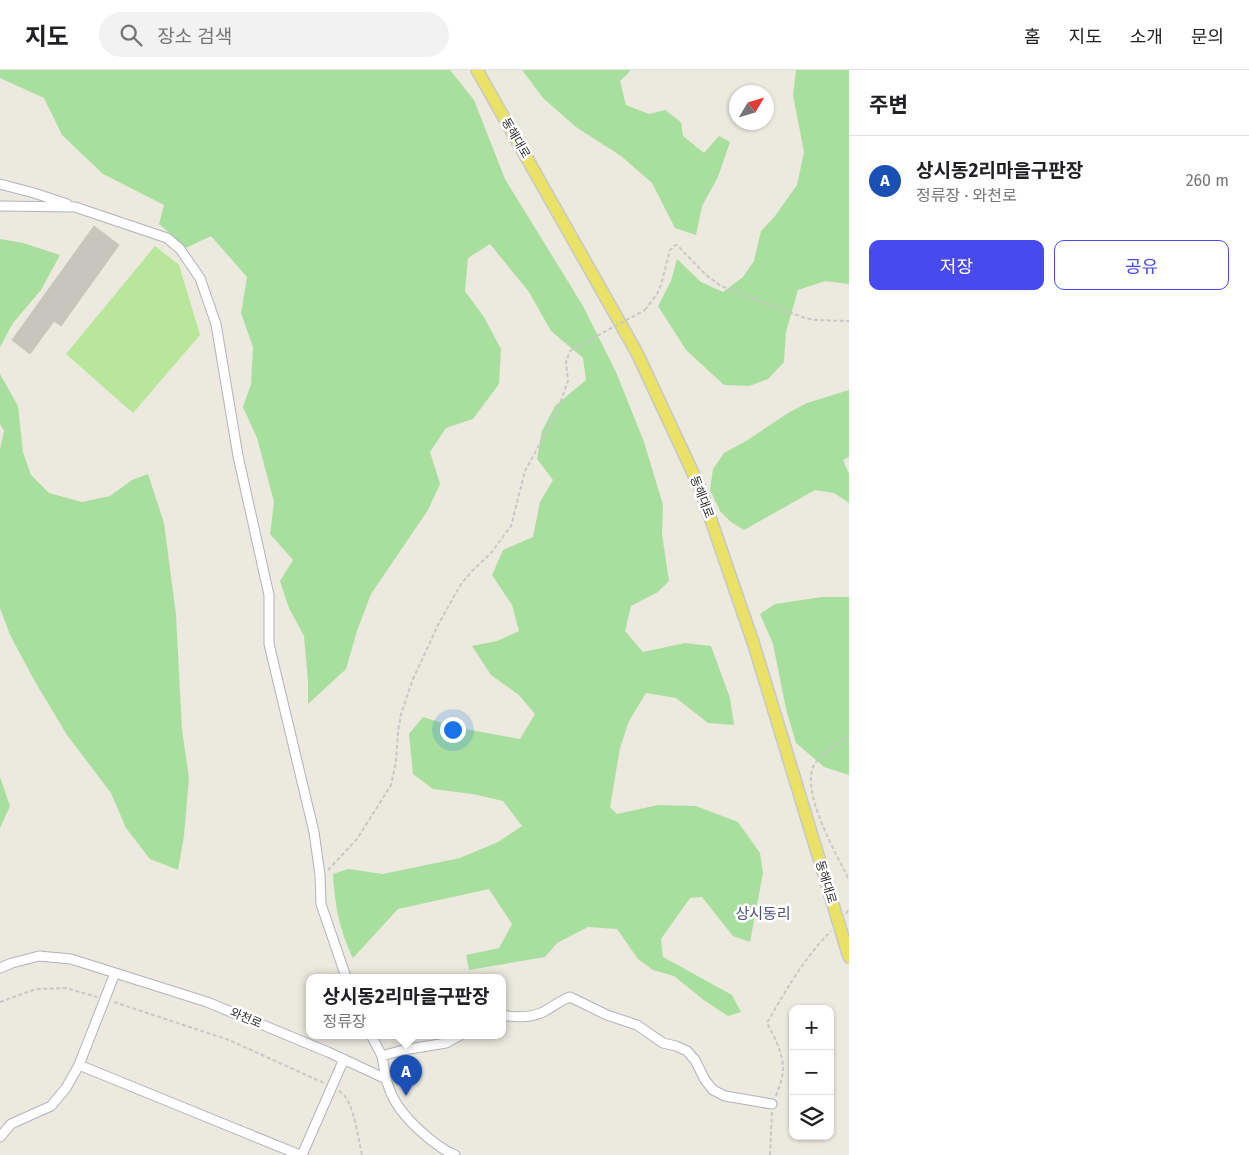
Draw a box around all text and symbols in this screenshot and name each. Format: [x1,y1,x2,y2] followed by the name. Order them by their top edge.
[99,12,449,57] search box
[117,21,145,49] icon: search
[25,23,69,51] text: 지도
[157,25,232,48] text: 장소 검색
[1024,26,1041,48] text: 홈
[1069,26,1102,48] text: 지도
[1130,26,1163,48] text: 소개
[1191,26,1224,48] text: 문의
[729,85,774,130] north arrow
[869,92,908,118] text: 주변
[499,115,533,161] street label: 동해대로
[916,159,1083,182] text: 상시동2리마을구판장
[880,171,890,190] text: A
[1186,171,1229,190] text: 260 m
[916,186,1017,205] text: 정류장 · 와천로
[869,240,1044,290] button: 저장
[1054,240,1229,290] button: 공유
[688,474,716,520] street label: 동해대로
[440,717,466,743] your location
[813,859,839,905] street label: 동해대로
[735,905,791,923] district label: 상시동리
[306,974,506,1039] popup
[322,985,490,1008] text: 상시동2리마을구판장
[228,1005,264,1031] street label: 와천로
[789,1005,834,1140] map controls
[789,1005,834,1050] button: +
[322,1012,367,1031] text: 정류장
[789,1050,834,1095] button: −
[390,1055,422,1096] pin: A
[789,1095,834,1140] button: layers

